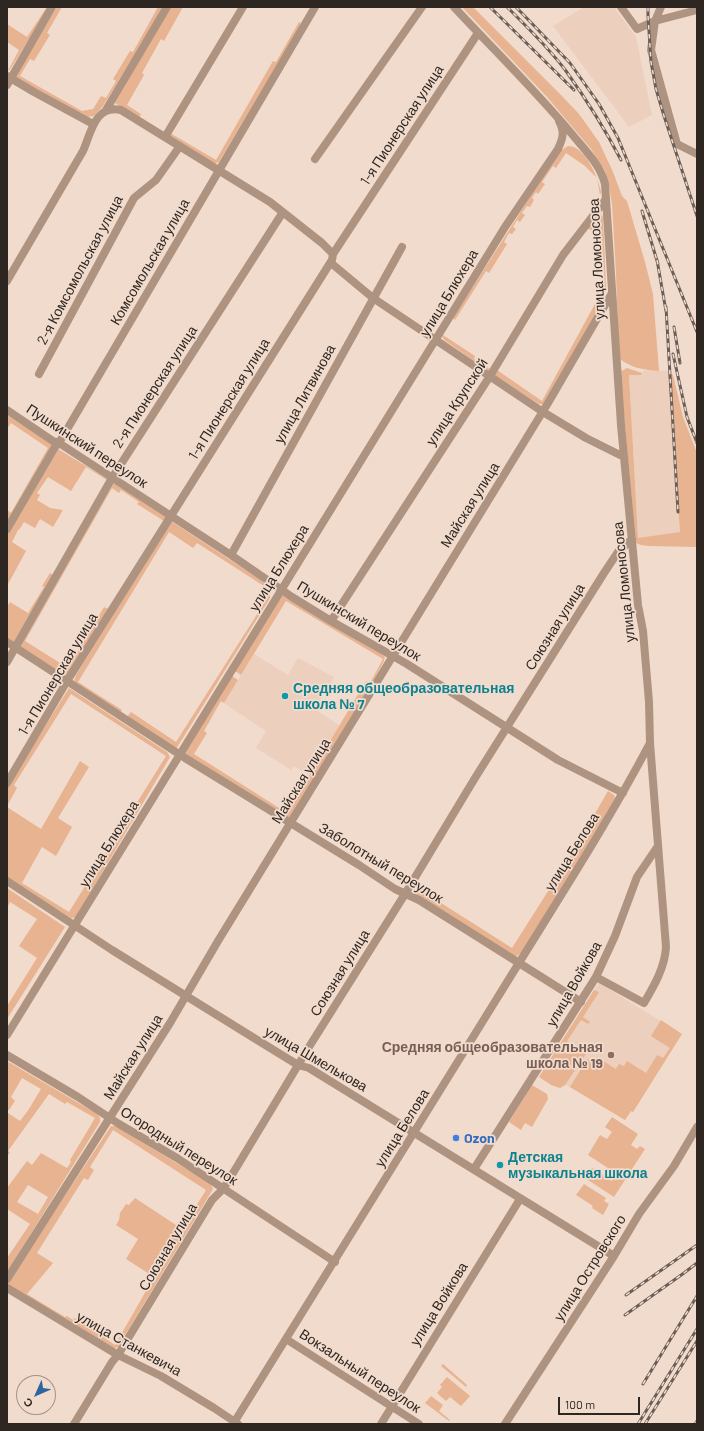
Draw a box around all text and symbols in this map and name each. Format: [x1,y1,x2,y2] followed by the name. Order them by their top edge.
[357,62,447,188] street label: 1-я Пионерская улица
[33,193,127,347] street label: 2-я Комсомольская улица
[107,196,193,328] street label: Комсомольская улица
[585,198,609,320] street label: улица Ломоносова
[416,246,482,340] street label: улица Блюхера
[109,323,201,451] street label: 2-я Пионерская улица
[185,335,273,463] street label: 1-я Пионерская улица
[271,342,339,446] street label: улица Литвинова
[423,355,491,449] street label: улица Крупской
[23,400,151,492] street label: Пушкинский переулок
[437,459,503,551] street label: Майская улица
[609,521,639,643] street label: улица Ломоносова
[246,522,312,614] street label: улица Блюхера
[294,577,424,665] street label: Пушкинский переулок
[522,580,588,674] street label: Союзная улица
[15,610,101,738] street label: 1-я Пионерская улица
[293,680,514,712] place label: Средняя общеобразовательная школа № 7
[280,691,290,701] marker: Средняя общеобразовательная школа № 7
[268,735,334,827] street label: Майская улица
[76,798,142,890] street label: улица Блюхера
[541,810,603,894] street label: улица Белова
[316,819,446,907] street label: Заболотный переулок
[307,926,373,1020] street label: Союзная улица
[543,939,605,1029] street label: улица Войкова
[100,1011,166,1103] street label: Майская улица
[262,1023,370,1095] street label: улица Шмелькова
[382,1039,603,1072] place label: Средняя общеобразовательная школа № 19
[606,1050,616,1060] marker: Средняя общеобразовательная школа № 19
[371,1086,433,1170] street label: улица Белова
[117,1103,241,1189] street label: Огородный переулок
[464,1130,495,1146] place label: Ozon
[451,1133,461,1143] marker: Ozon
[508,1149,648,1182] place label: Детская музыкальная школа
[495,1160,505,1170] marker: Детская музыкальная школа
[135,1200,201,1294] street label: Союзная улица
[551,1212,629,1324] street label: улица Островского
[407,1259,471,1349] street label: улица Войкова
[74,1308,184,1380] street label: улица Станкевича
[296,1326,424,1416] street label: Вокзальный переулок
[16,1375,56,1415] north arrow
[560,1389,642,1415] scale bar
[20,1396,35,1411] text: С
[565,1397,595,1411] text: 100 m

